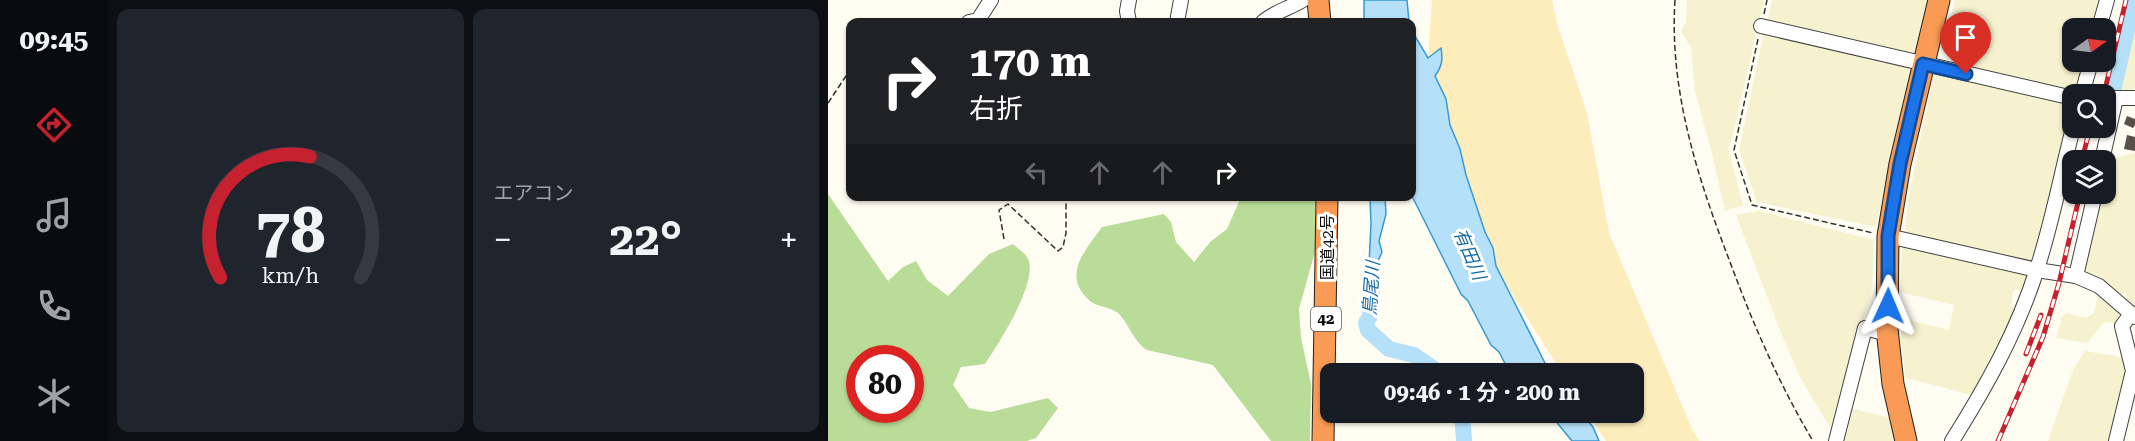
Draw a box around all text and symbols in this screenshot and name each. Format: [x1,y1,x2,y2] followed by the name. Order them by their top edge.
[1940,12,1991,74] pin
[2062,18,2116,72] north arrow
[2062,18,2116,204] map controls
[1949,21,1982,54] icon: arrive
[20,24,88,56] text: 09:45
[969,37,1091,86] text: 170 m
[870,42,948,120] icon: right
[2062,84,2116,138] button: search
[969,93,1023,125] text: 右折
[33,104,75,146] icon: directions
[2062,150,2116,204] button: layers
[1020,156,1053,189] icon: left
[1083,156,1116,189] icon: ahead
[1146,156,1179,189] icon: ahead
[1209,156,1242,189] icon: right
[494,181,574,205] text: エアコン
[33,194,75,236] icon: music
[255,194,325,267] text: 78
[609,213,682,266] text: 22°
[1318,214,1337,280] street label: 国道42号
[494,220,512,259] text: −
[780,220,798,259] text: +
[1450,225,1491,285] water label: 有田川
[1359,258,1383,316] water label: 鳥尾川
[262,263,319,288] text: km/h
[1856,274,1920,338] position arrow
[33,285,75,327] icon: phone
[1311,307,1341,331] road number: 42
[846,345,924,423] speed limit sign: 80
[33,375,75,417] icon: climate
[1384,380,1580,405] text: 09:46 · 1 分 · 200 m

